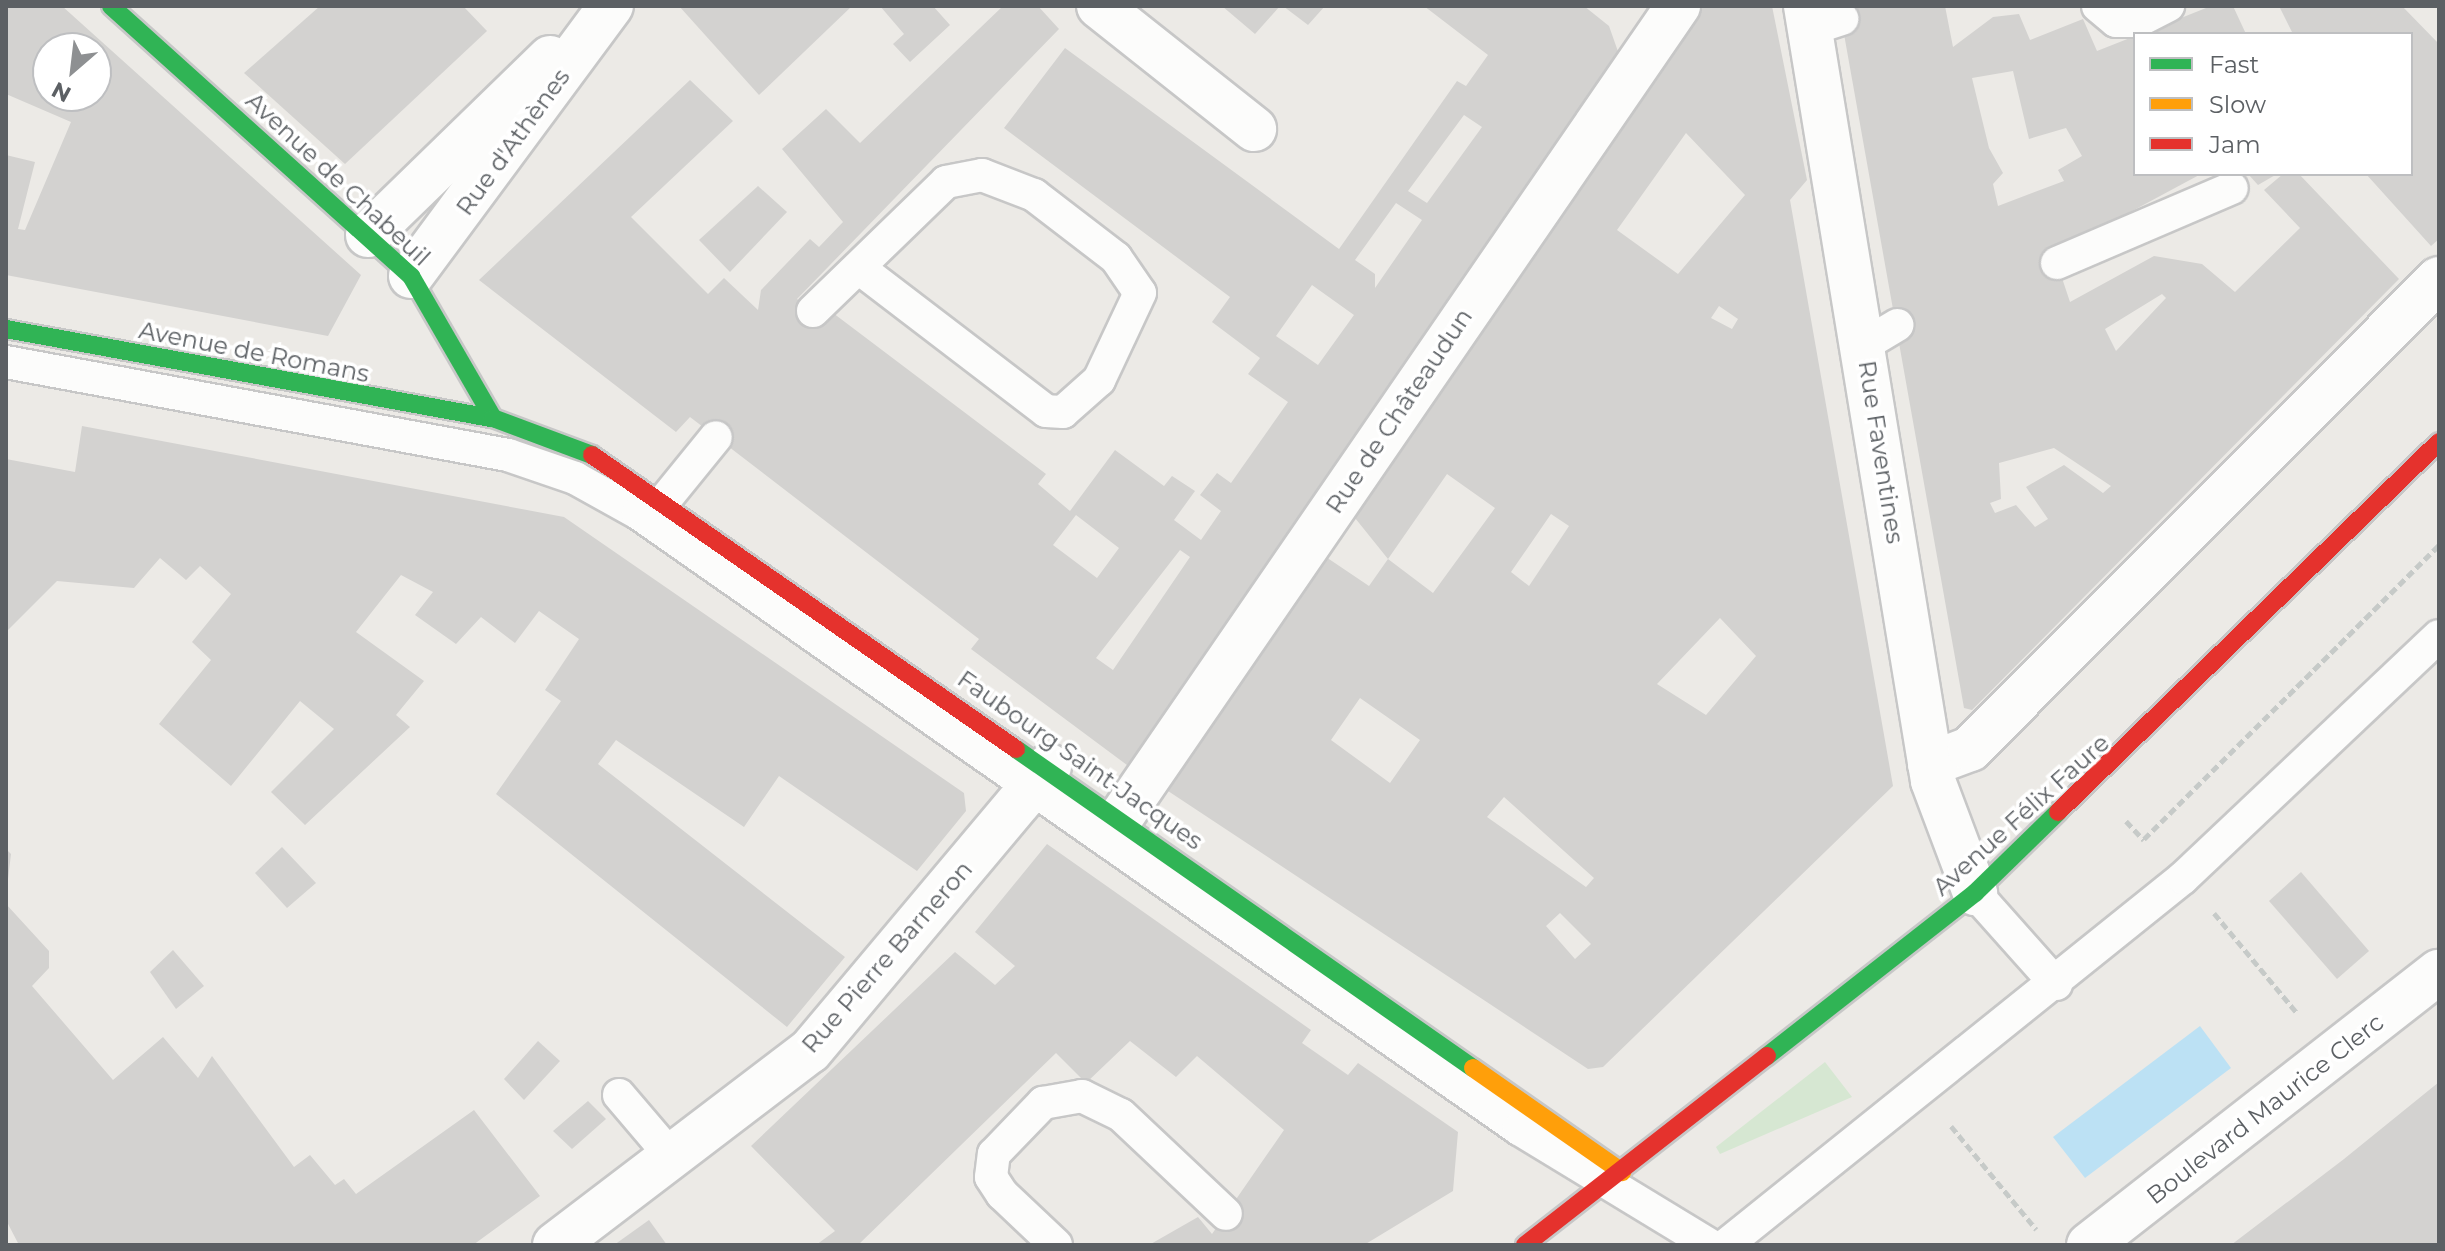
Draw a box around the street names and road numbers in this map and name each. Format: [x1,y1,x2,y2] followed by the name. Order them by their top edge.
[450,63,576,221] street label: Rue d'Athènes
[240,86,436,272] street label: Avenue de Chabeuil
[1320,303,1478,519] street label: Rue de Châteaudun
[136,316,372,388] street label: Avenue de Romans
[1852,358,1910,546] street label: Rue Faventines
[952,664,1208,856] street label: Faubourg Saint-Jacques
[1927,728,2115,902] street label: Avenue Félix Faure
[796,855,978,1059] street label: Rue Pierre Barneron
[2141,1008,2389,1210] street label: Boulevard Maurice Clerc

